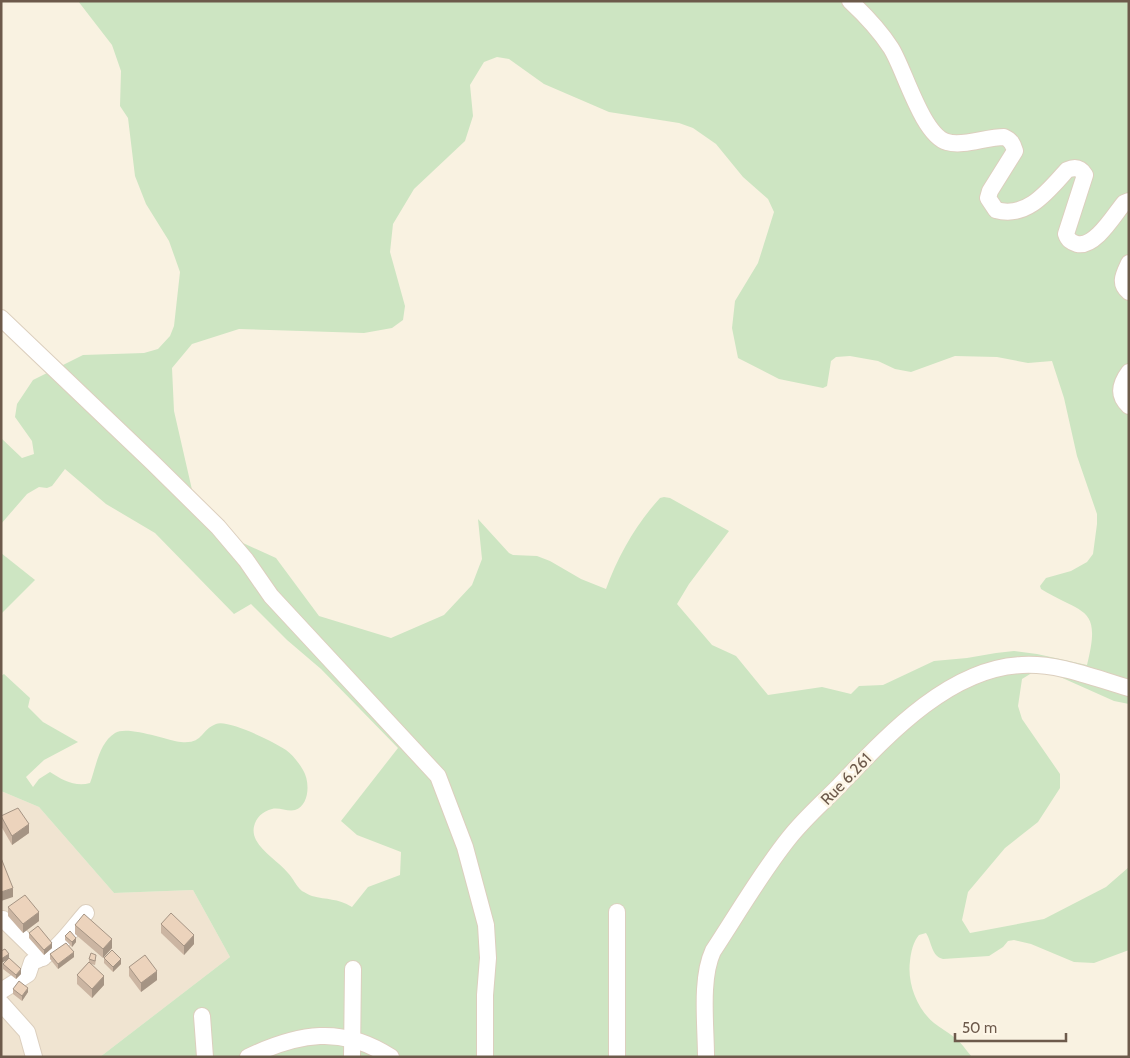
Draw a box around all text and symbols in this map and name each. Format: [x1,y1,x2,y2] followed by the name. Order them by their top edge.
[817,749,875,809] street label: Rue 6.261
[955,1010,1066,1042] scale bar
[962,1019,997,1037] text: 50 m

